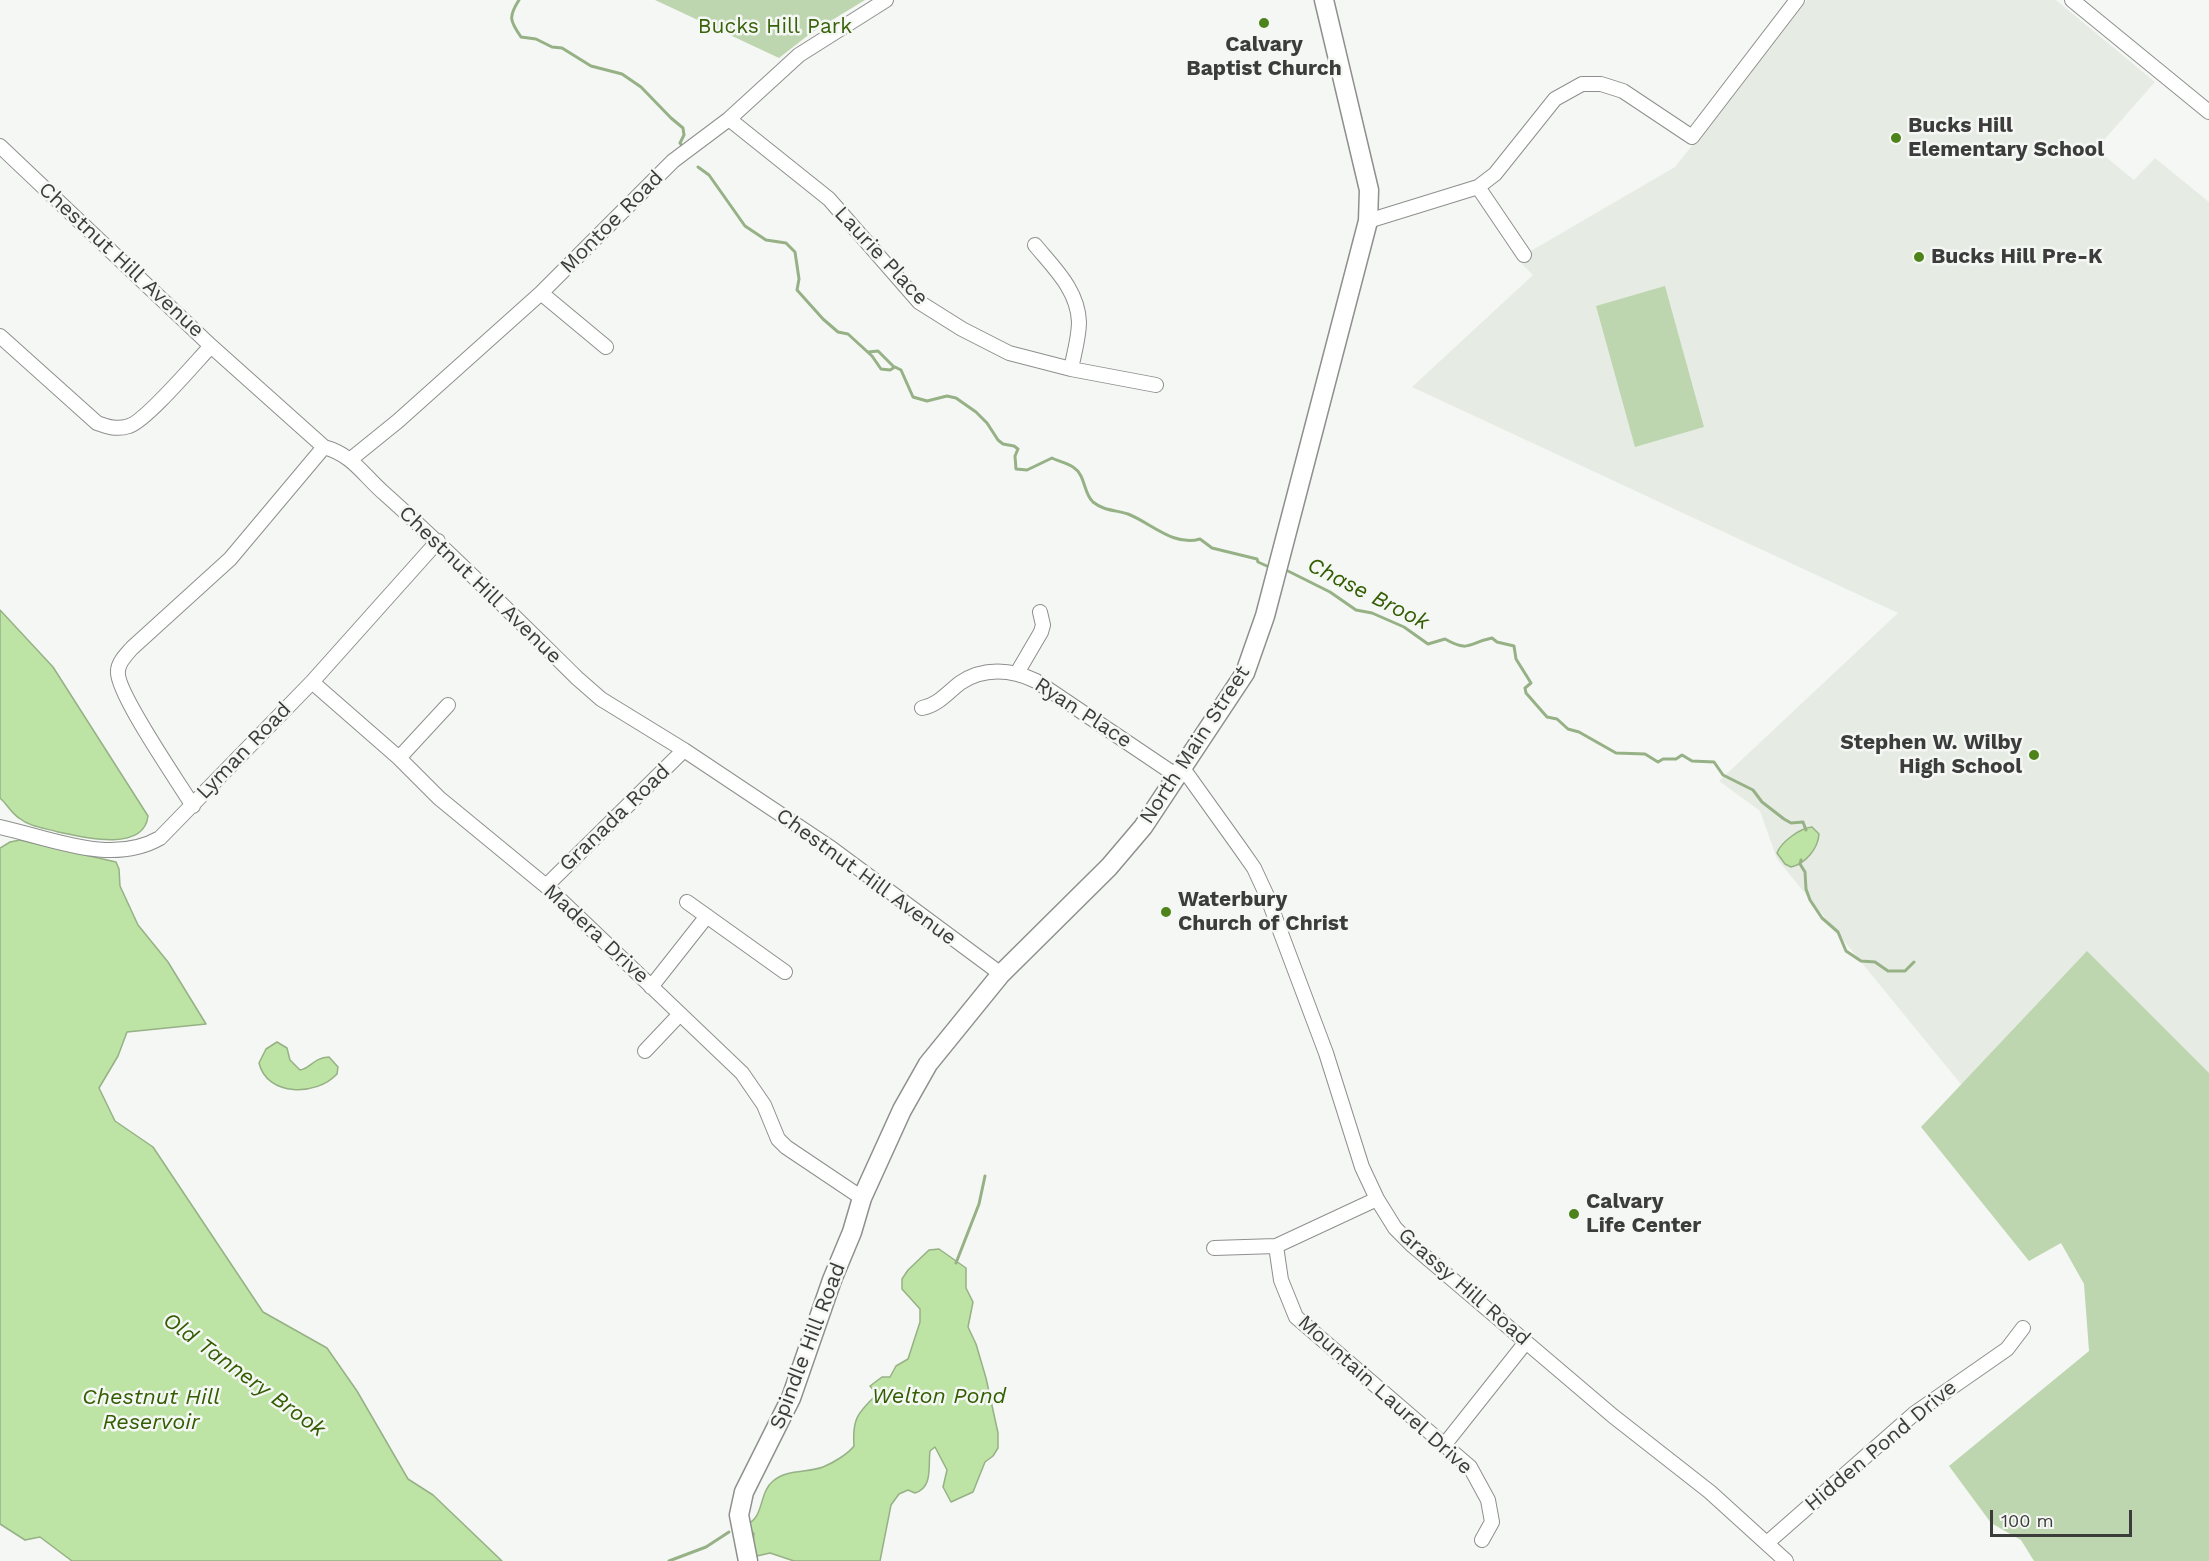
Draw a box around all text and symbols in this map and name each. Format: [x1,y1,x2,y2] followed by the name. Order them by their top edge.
[698,14,852,40] park label: Bucks Hill Park
[1257,16,1271,30] marker: Calvary Baptist Church
[1186,32,1342,82] place label: Calvary Baptist Church
[1908,113,2104,163] place label: Bucks Hill Elementary School
[1889,131,1903,145] marker: Bucks Hill Elementary School
[555,165,669,279] street label: Montoe Road
[33,177,209,343] street label: Chestnut Hill Avenue
[829,201,933,311] street label: Laurie Place
[1931,244,2103,270] place label: Bucks Hill Pre-K
[1912,250,1926,264] marker: Bucks Hill Pre-K
[393,501,567,669] street label: Chestnut Hill Avenue
[1303,552,1433,636] water label: Chase Brook
[1134,661,1256,829] street label: North Main Street
[1030,672,1136,754] street label: Ryan Place
[192,697,296,805] street label: Lyman Road
[1840,730,2022,780] place label: Stephen W. Wilby High School
[2027,748,2041,762] marker: Stephen W. Wilby High School
[555,759,675,877] street label: Granada Road
[771,803,961,951] street label: Chestnut Hill Avenue
[538,879,654,989] street label: Madera Drive
[1178,887,1348,937] place label: Waterbury Church of Christ
[1159,905,1173,919] marker: Waterbury Church of Christ
[1586,1189,1701,1239] place label: Calvary Life Center
[1567,1207,1581,1221] marker: Calvary Life Center
[1393,1223,1535,1351] street label: Grassy Hill Road
[765,1259,851,1433] street label: Spindle Hill Road
[157,1307,331,1443] water label: Old Tannery Brook
[1293,1310,1477,1480] street label: Mountain Laurel Drive
[1800,1375,1962,1517] street label: Hidden Pond Drive
[872,1384,1006,1410] water label: Welton Pond
[82,1385,220,1436] water label: Chestnut Hill Reservoir
[1993,1498,2136,1536] scale bar
[2001,1510,2054,1531] text: 100 m

